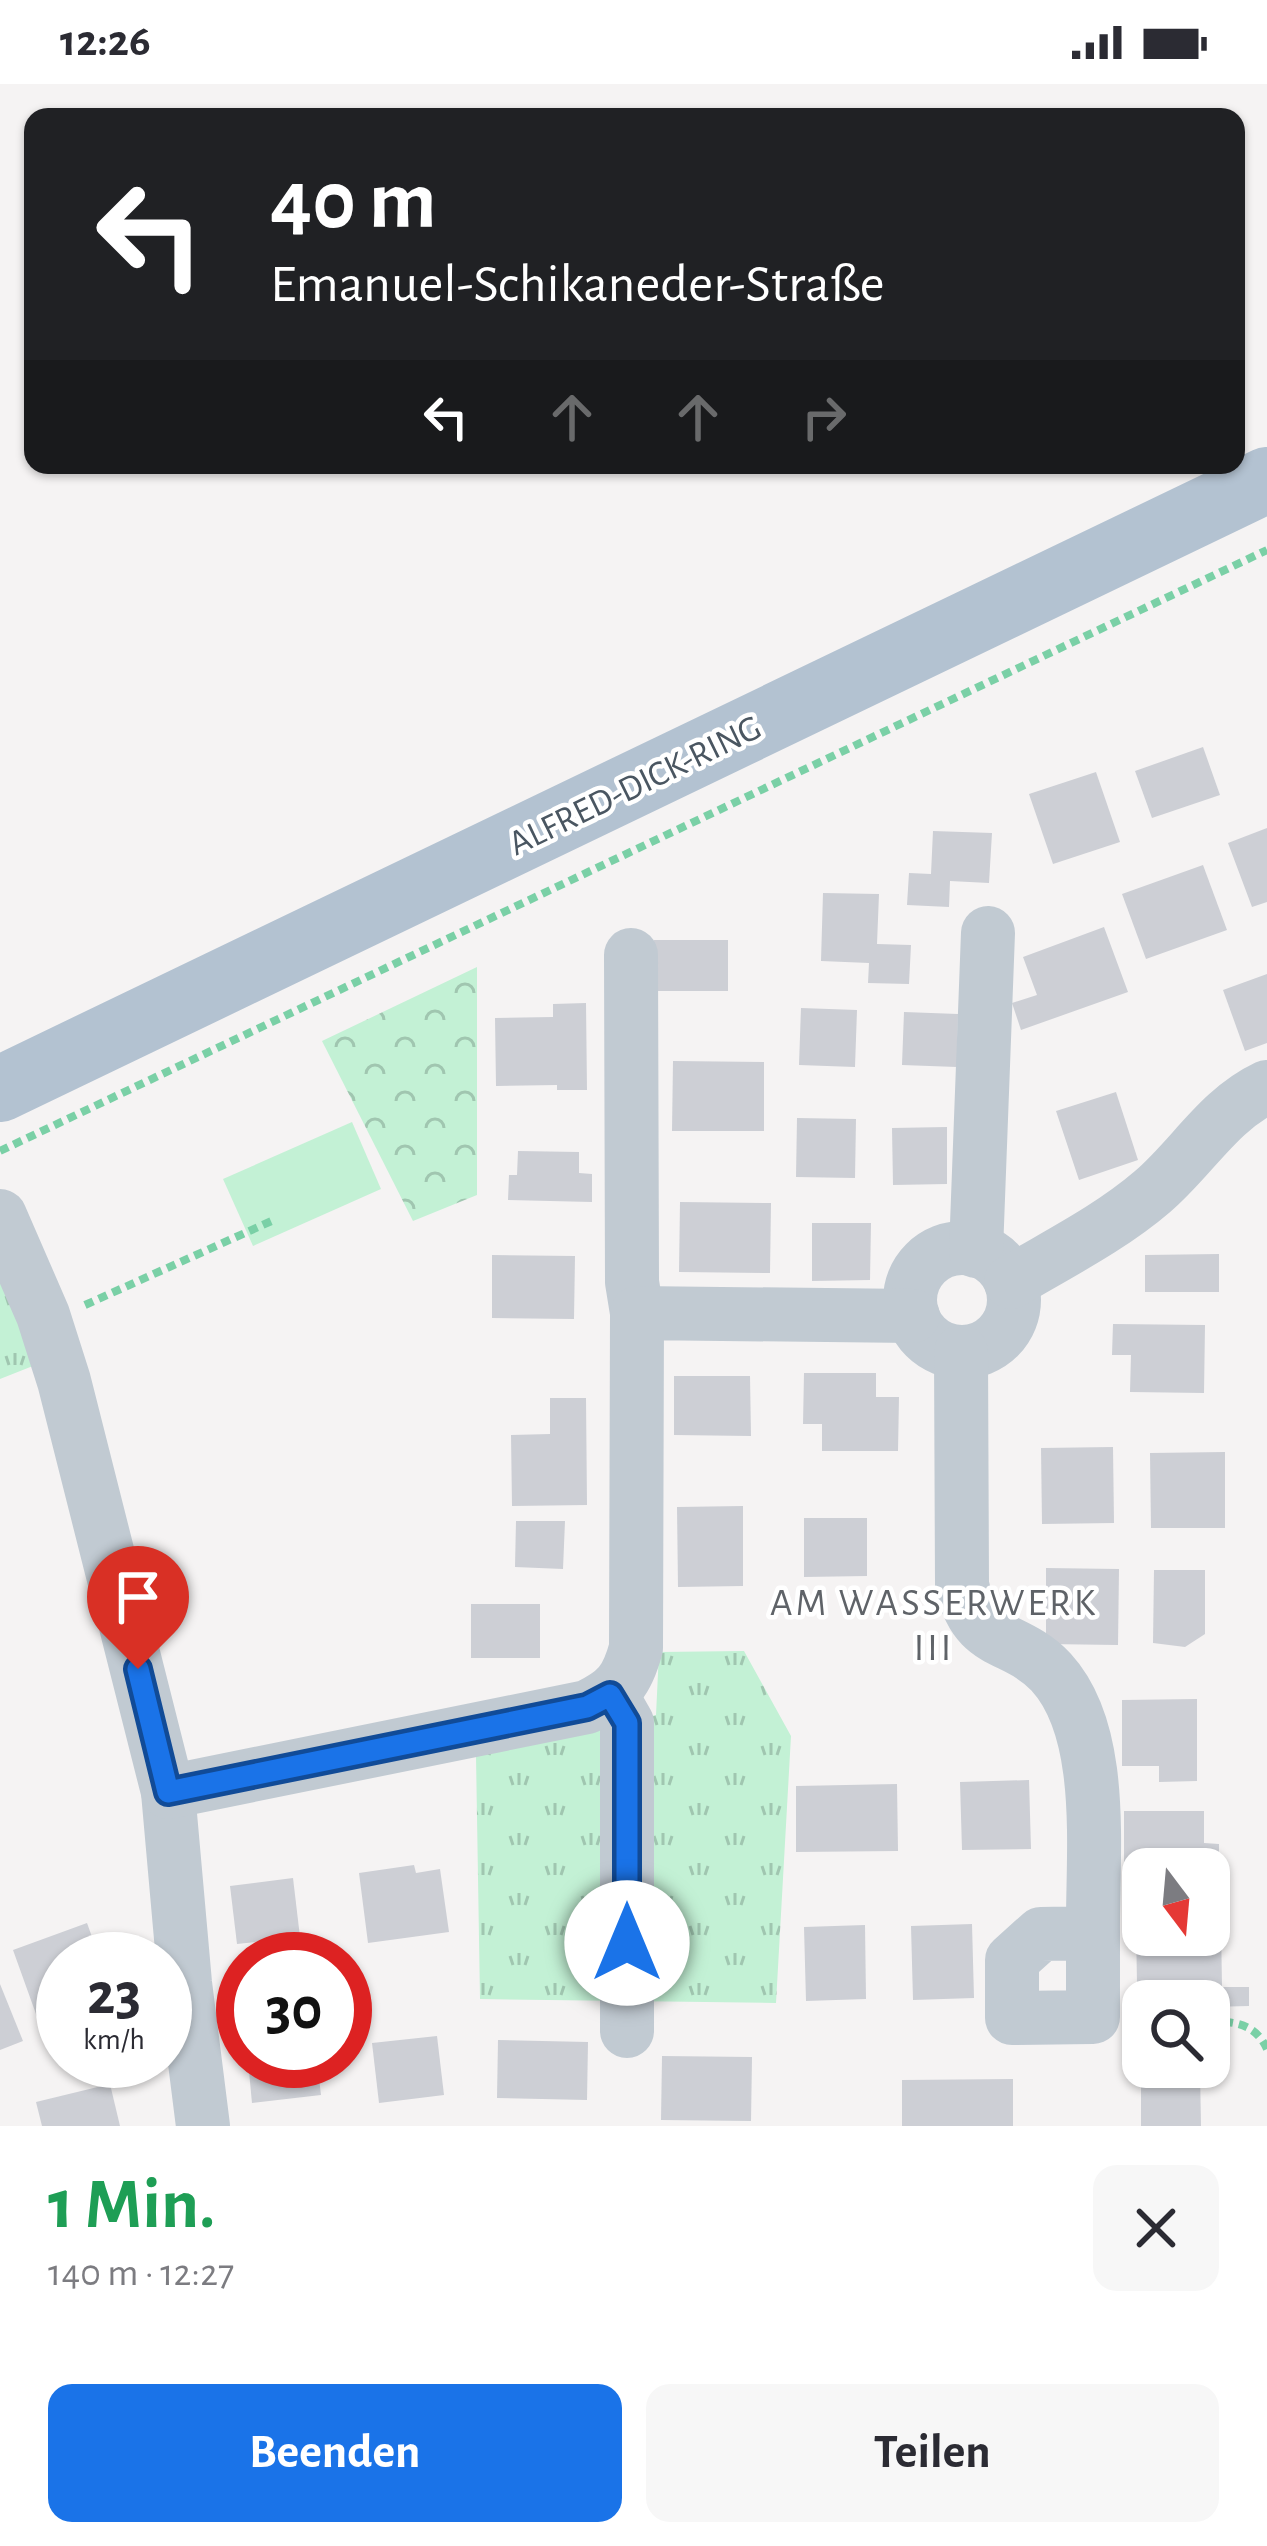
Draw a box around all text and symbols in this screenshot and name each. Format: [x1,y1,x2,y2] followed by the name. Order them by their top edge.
[60,19,151,64] text: 12:26
[72,156,228,312] icon: left
[270,160,437,244] text: 40 m
[270,258,885,312] text: Emanuel-Schikaneder-Straße
[413,384,479,450] icon: left
[539,384,605,450] icon: ahead
[665,384,731,450] icon: ahead
[791,384,857,450] icon: right
[503,709,767,862] street label: ALFRED-DICK-RING
[87,1546,189,1669] pin
[105,1564,171,1630] icon: arrive
[770,1584,1098,1668] district label: AM WASSERWERK III
[1122,1848,1230,1956] north arrow
[1122,1848,1230,2088] map controls
[564,1880,690,2006] position arrow
[216,1932,372,2088] speed limit sign: 30
[87,1965,141,2025] text: 23
[1122,1980,1230,2088] button: search
[83,2025,145,2055] text: km/h
[1093,2165,1219,2291] button: close
[48,2169,216,2241] text: 1 Min.
[48,2254,234,2293] text: 140 m · 12:27
[48,2384,622,2522] button: Beenden
[646,2384,1219,2522] button: Teilen

